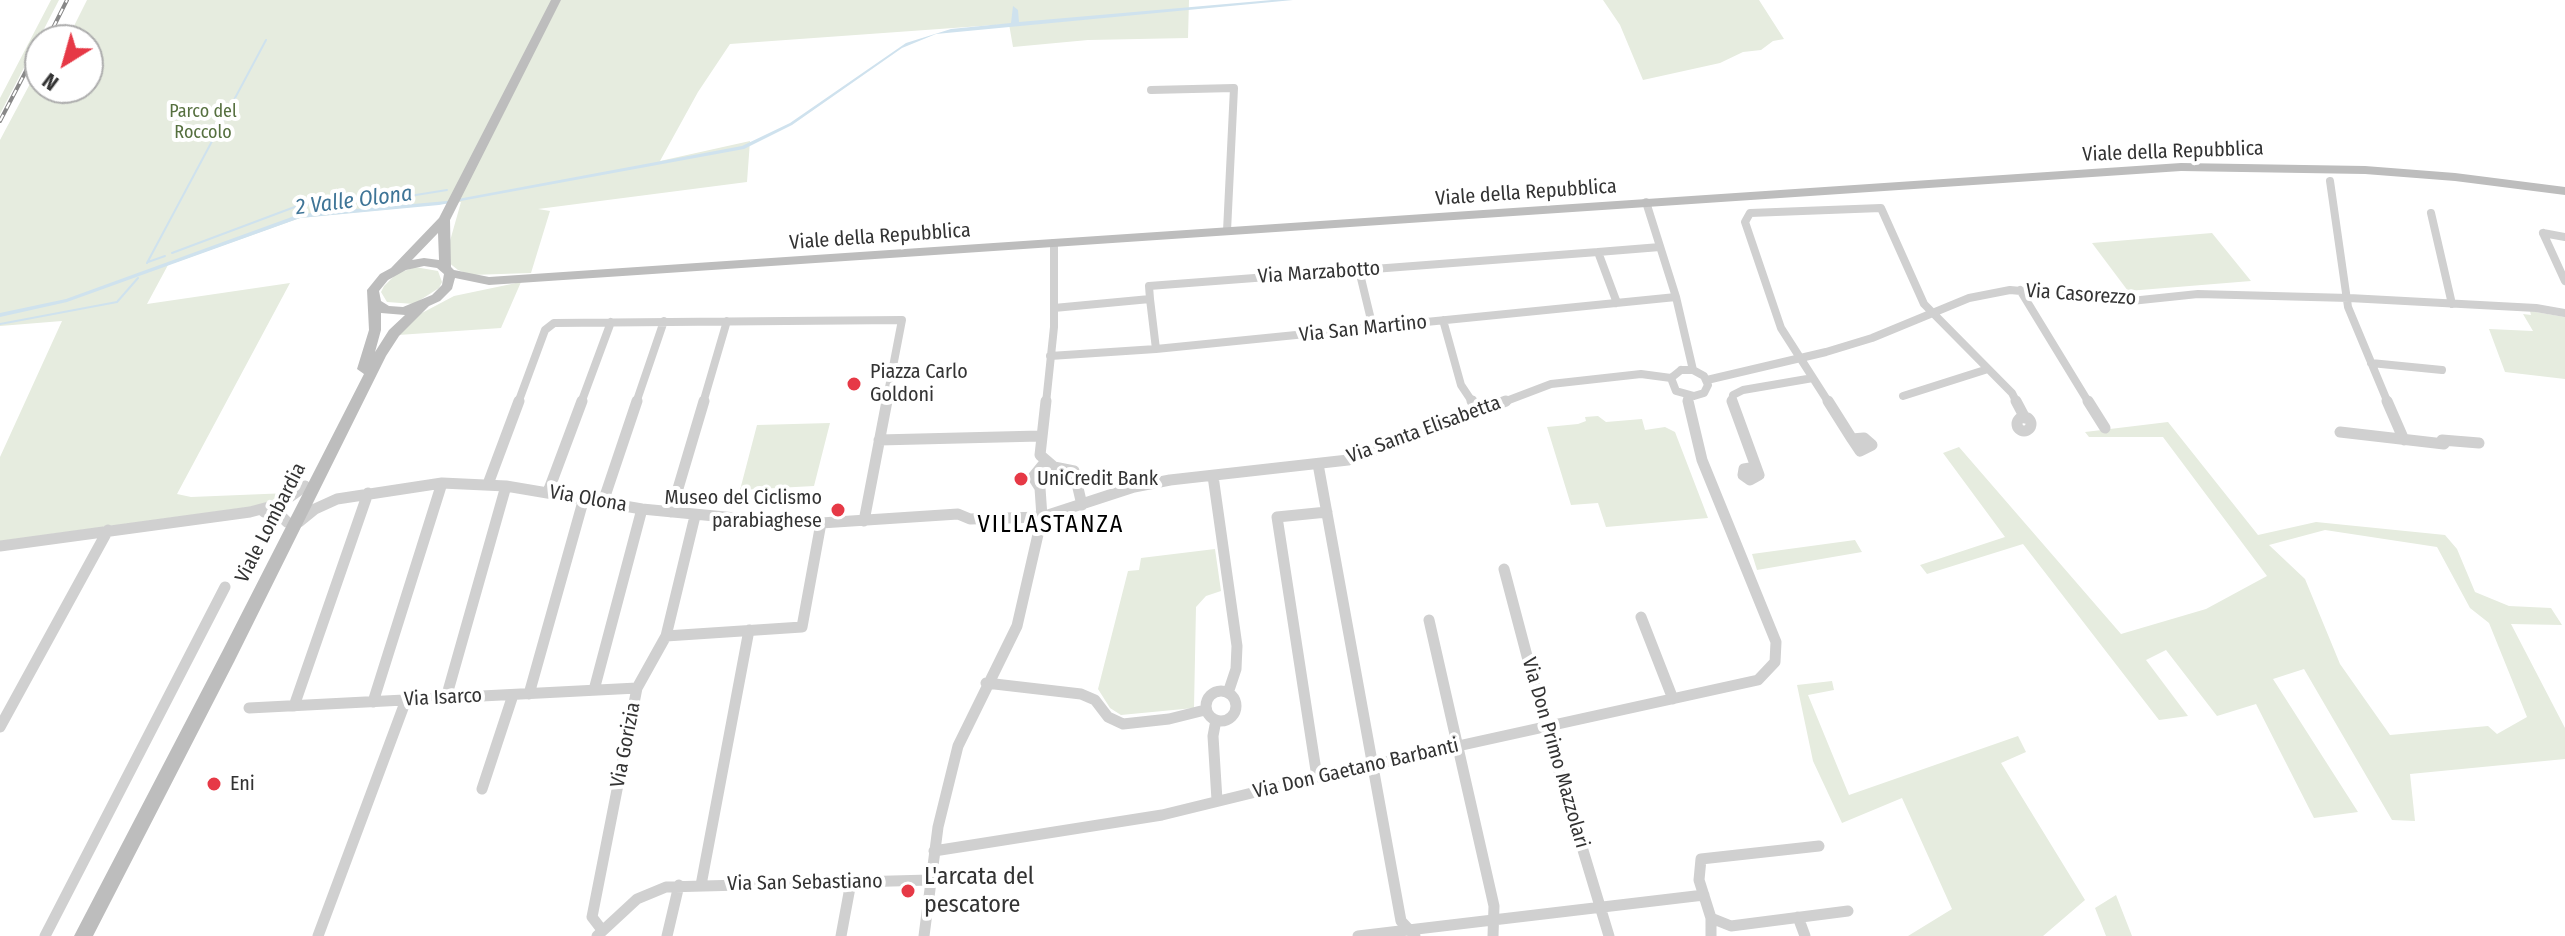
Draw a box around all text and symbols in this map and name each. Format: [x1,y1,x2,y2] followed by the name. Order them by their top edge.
[24,24,104,104] north arrow
[37,67,64,97] text: N
[169,101,237,144] park label: Parco del Roccolo
[2082,137,2264,167] street label: Viale della Repubblica
[1435,175,1617,211] street label: Viale della Repubblica
[294,181,414,221] water label: 2 Valle Olona
[789,219,971,255] street label: Viale della Repubblica
[1257,257,1381,289] street label: Via Marzabotto
[2025,279,2137,311] street label: Via Casorezzo
[1298,310,1428,348] street label: Via San Martino
[870,360,968,407] place label: Piazza Carlo Goldoni
[845,375,863,393] marker: Piazza Carlo Goldoni
[1344,391,1504,469] street label: Via Santa Elisabetta
[231,459,311,587] street label: Viale Lombardia
[1037,467,1158,491] place label: UniCredit Bank
[1012,470,1030,488] marker: UniCredit Bank
[547,480,629,518] street label: Via Olona
[665,486,822,533] place label: Museo del Ciclismo parabiaghese
[829,501,847,519] marker: Museo del Ciclismo parabiaghese
[978,511,1124,539] district label: VILLASTANZA
[1516,655,1594,851] street label: Via Don Primo Mazzolari
[403,684,483,712] street label: Via Isarco
[606,700,646,790] street label: Via Gorizia
[1251,734,1461,804] street label: Via Don Gaetano Barbanti
[230,772,255,796] place label: Eni
[205,775,223,793] marker: Eni
[924,863,1034,919] place label: L'arcata del pescatore
[727,870,883,896] street label: Via San Sebastiano
[899,882,917,900] marker: L'arcata del pescatore

